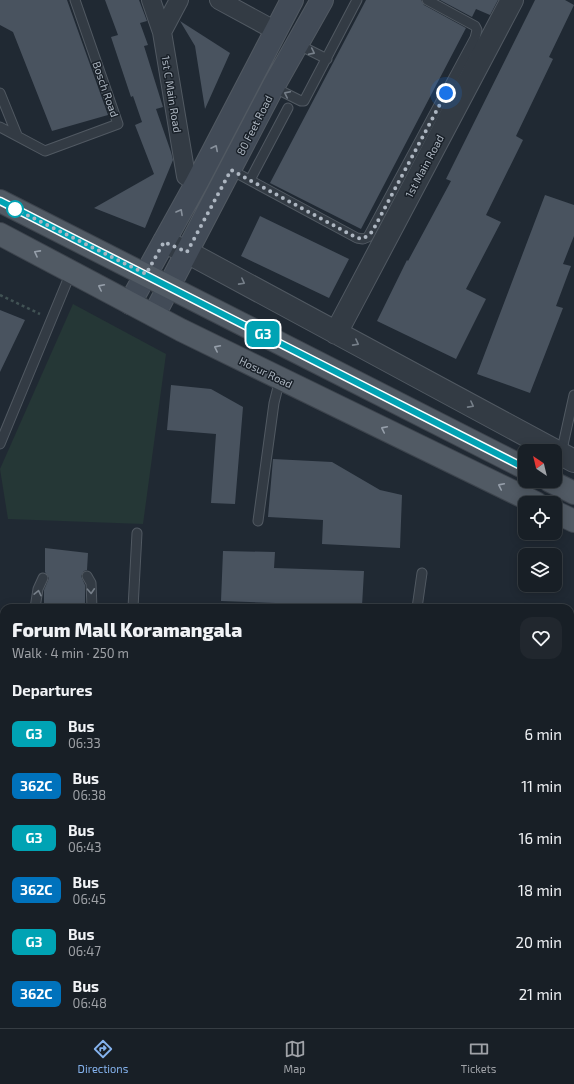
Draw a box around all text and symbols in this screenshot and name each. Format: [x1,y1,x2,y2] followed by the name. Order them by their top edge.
[307,47,315,55] one-way arrow
[159,54,185,134] street label: 1st C Main Road
[90,59,122,119] street label: Bosch Road
[436,83,456,103] your location
[284,91,292,99] one-way arrow
[233,93,275,157] street label: 80 Feet Road
[402,132,446,200] street label: 1st Main Road
[210,145,217,152] one-way arrow
[6,200,24,218] unlabelled marker
[176,209,183,216] one-way arrow
[33,251,41,258] one-way arrow
[238,277,245,284] one-way arrow
[97,284,105,292] one-way arrow
[245,321,281,347] line badge: G3
[254,325,272,342] text: G3
[352,339,359,346] one-way arrow
[213,345,221,352] one-way arrow
[237,354,295,390] street label: Hosur Road
[466,400,474,408] one-way arrow
[380,427,388,434] one-way arrow
[518,444,562,488] north arrow
[518,444,562,592] map controls
[497,483,505,491] one-way arrow
[518,496,562,540] button: locate
[518,548,562,592] button: layers
[87,588,96,594] one-way arrow
[33,589,41,596] one-way arrow
[520,617,562,659] button: heart
[12,618,242,641] text: Forum Mall Koramangala
[12,645,129,661] text: Walk · 4 min · 250 m
[12,681,92,699] text: Departures
[68,717,94,735] text: Bus
[25,725,43,742] text: G3
[524,725,562,743] text: 6 min
[68,735,101,751] text: 06:33
[73,769,99,787] text: Bus
[20,777,53,794] text: 362C
[521,777,562,795] text: 11 min
[73,787,106,803] text: 06:38
[68,821,94,839] text: Bus
[25,829,43,846] text: G3
[519,829,562,847] text: 16 min
[68,839,102,855] text: 06:43
[73,873,99,891] text: Bus
[20,881,53,898] text: 362C
[518,881,562,899] text: 18 min
[73,891,106,907] text: 06:45
[68,925,94,943] text: Bus
[25,933,43,950] text: G3
[516,933,562,951] text: 20 min
[68,943,101,959] text: 06:47
[73,977,99,995] text: Bus
[20,985,53,1002] text: 362C
[519,985,562,1003] text: 21 min
[73,995,107,1011] text: 06:48
[78,1038,128,1075] tab: Directions
[284,1038,306,1075] tab: Map
[461,1038,496,1075] tab: Tickets

